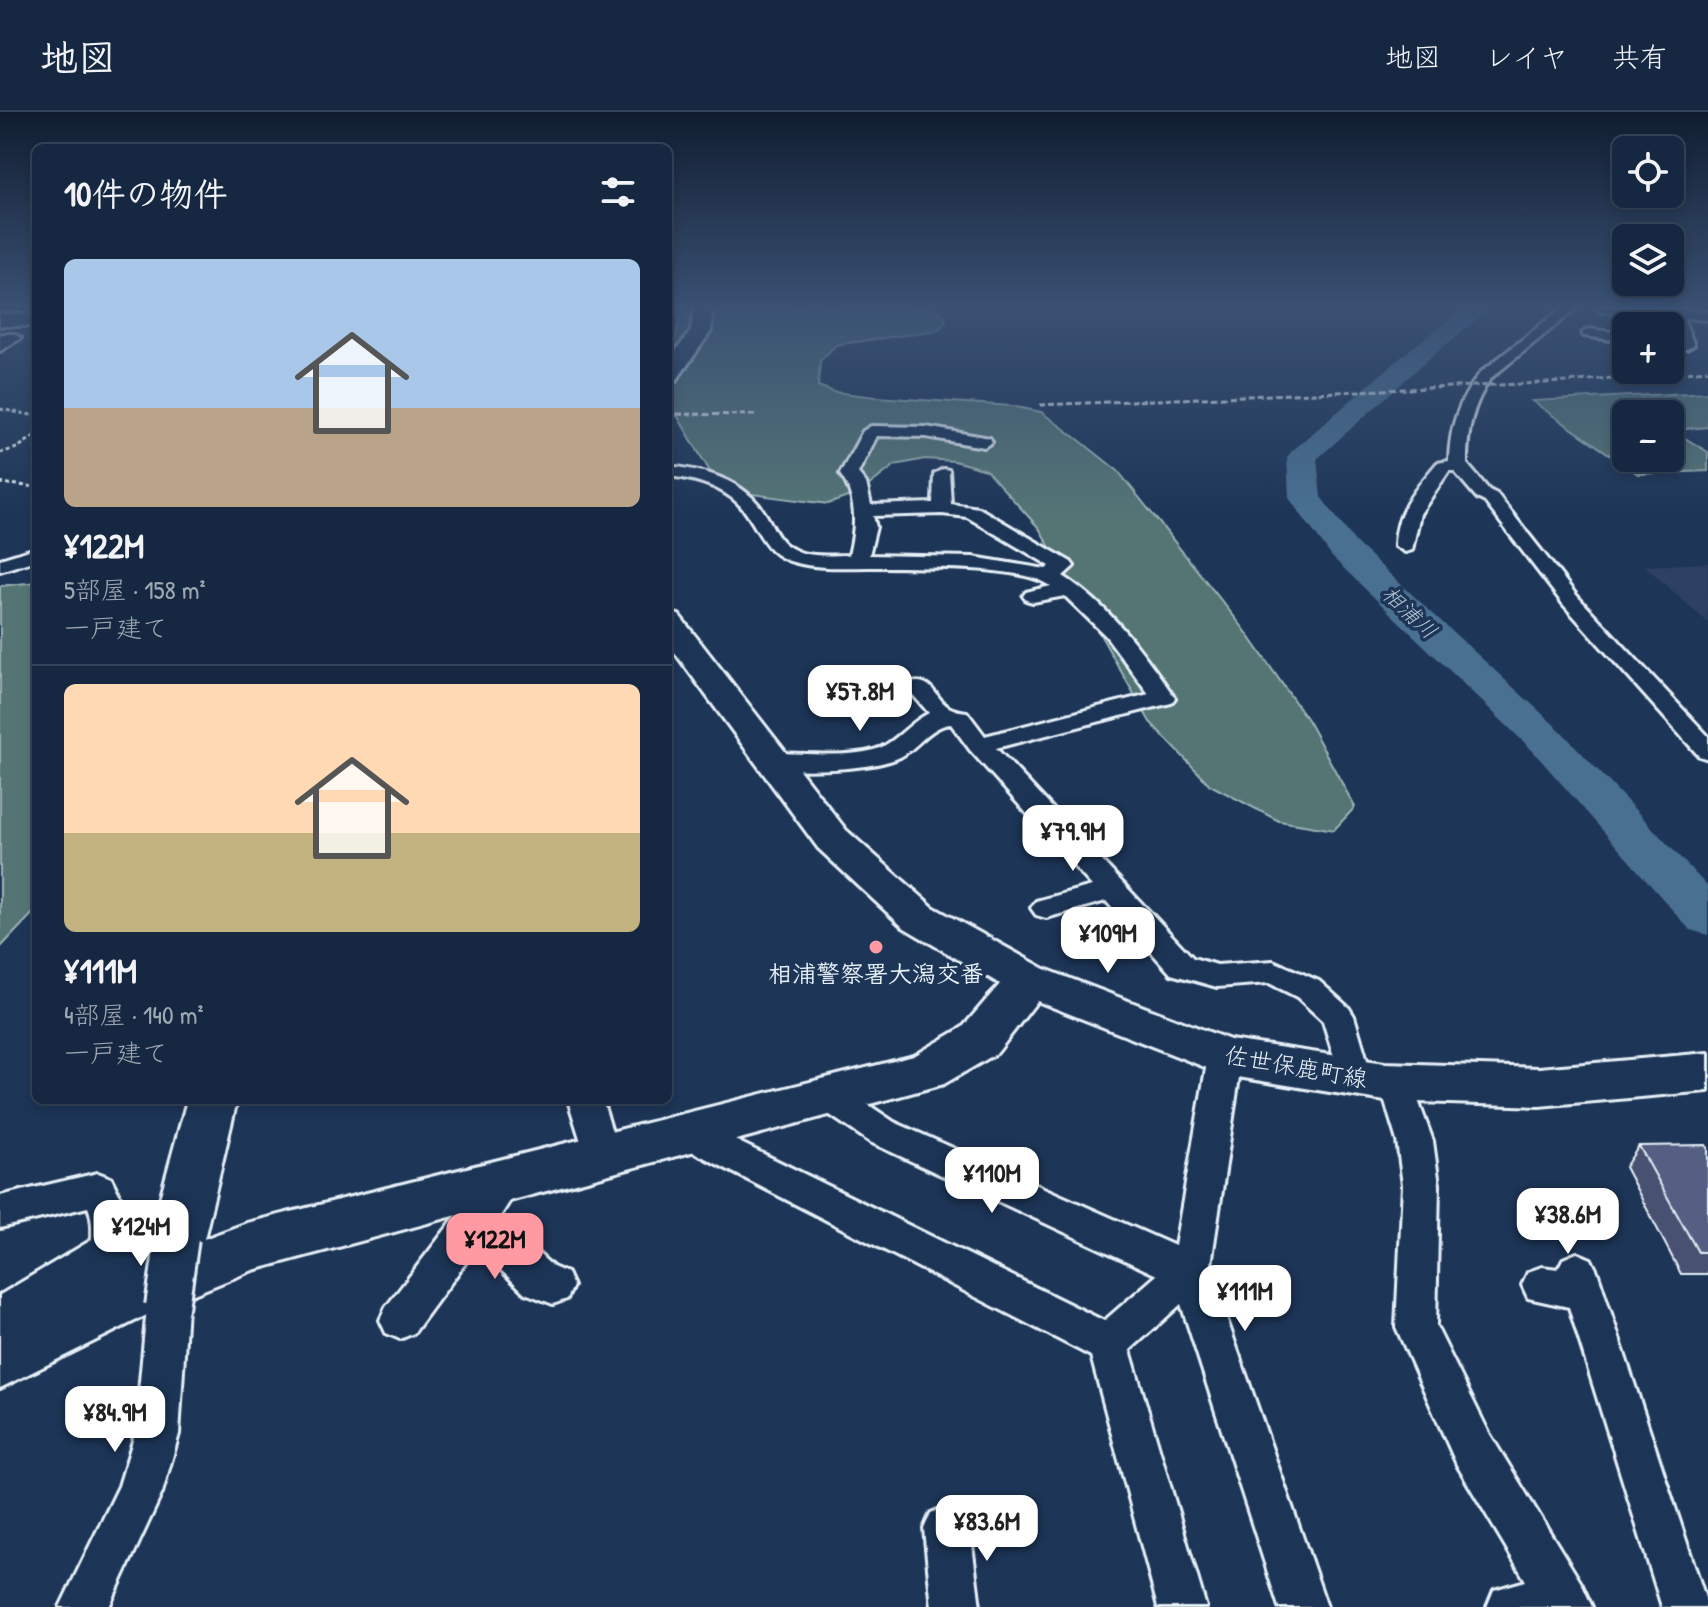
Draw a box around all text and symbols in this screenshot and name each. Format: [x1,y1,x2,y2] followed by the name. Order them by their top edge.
[40,31,116,83] text: 地図
[1385,38,1441,76] text: 地図
[1485,38,1568,76] text: レイヤ
[1612,38,1668,76] text: 共有
[1612,136,1684,472] map controls
[1612,136,1684,208] button: locate
[596,170,640,214] icon: filters
[64,171,228,217] text: 10件の物件
[1612,224,1684,296] button: layers
[280,311,424,455] icon: home
[1612,312,1684,384] button: +
[1612,400,1684,472] button: −
[64,523,144,569] text: ¥122M
[64,572,206,607] text: 5部屋 · 158 m²
[1376,579,1444,645] water label: 相浦川
[64,610,168,645] text: 一戸建て
[795,665,925,733] pin: ¥57.8M
[826,673,894,708] text: ¥57.8M
[280,736,424,880] icon: home
[1008,805,1138,873] pin: ¥79.9M
[1040,813,1106,848] text: ¥79.9M
[1052,907,1164,975] pin: ¥109M
[1079,915,1137,950] text: ¥109M
[867,938,885,956] marker: 相浦警察署大潟交番
[64,948,137,994] text: ¥111M
[768,957,984,989] place label: 相浦警察署大潟交番
[64,997,203,1032] text: 4部屋 · 140 m²
[64,1035,168,1070] text: 一戸建て
[1222,1038,1370,1094] street label: 佐世保鹿町線
[936,1147,1048,1215] pin: ¥110M
[963,1155,1021,1190] text: ¥110M
[1503,1188,1633,1256] pin: ¥38.6M
[1535,1196,1601,1231] text: ¥38.6M
[85,1200,197,1268] pin: ¥124M
[112,1208,170,1243] text: ¥124M
[439,1213,551,1281] pin: ¥122M
[464,1221,526,1256] text: ¥122M
[1189,1265,1301,1333] pin: ¥111M
[1217,1273,1273,1308] text: ¥111M
[50,1386,180,1454] pin: ¥84.9M
[83,1394,147,1429] text: ¥84.9M
[922,1495,1052,1563] pin: ¥83.6M
[954,1503,1020,1538] text: ¥83.6M

